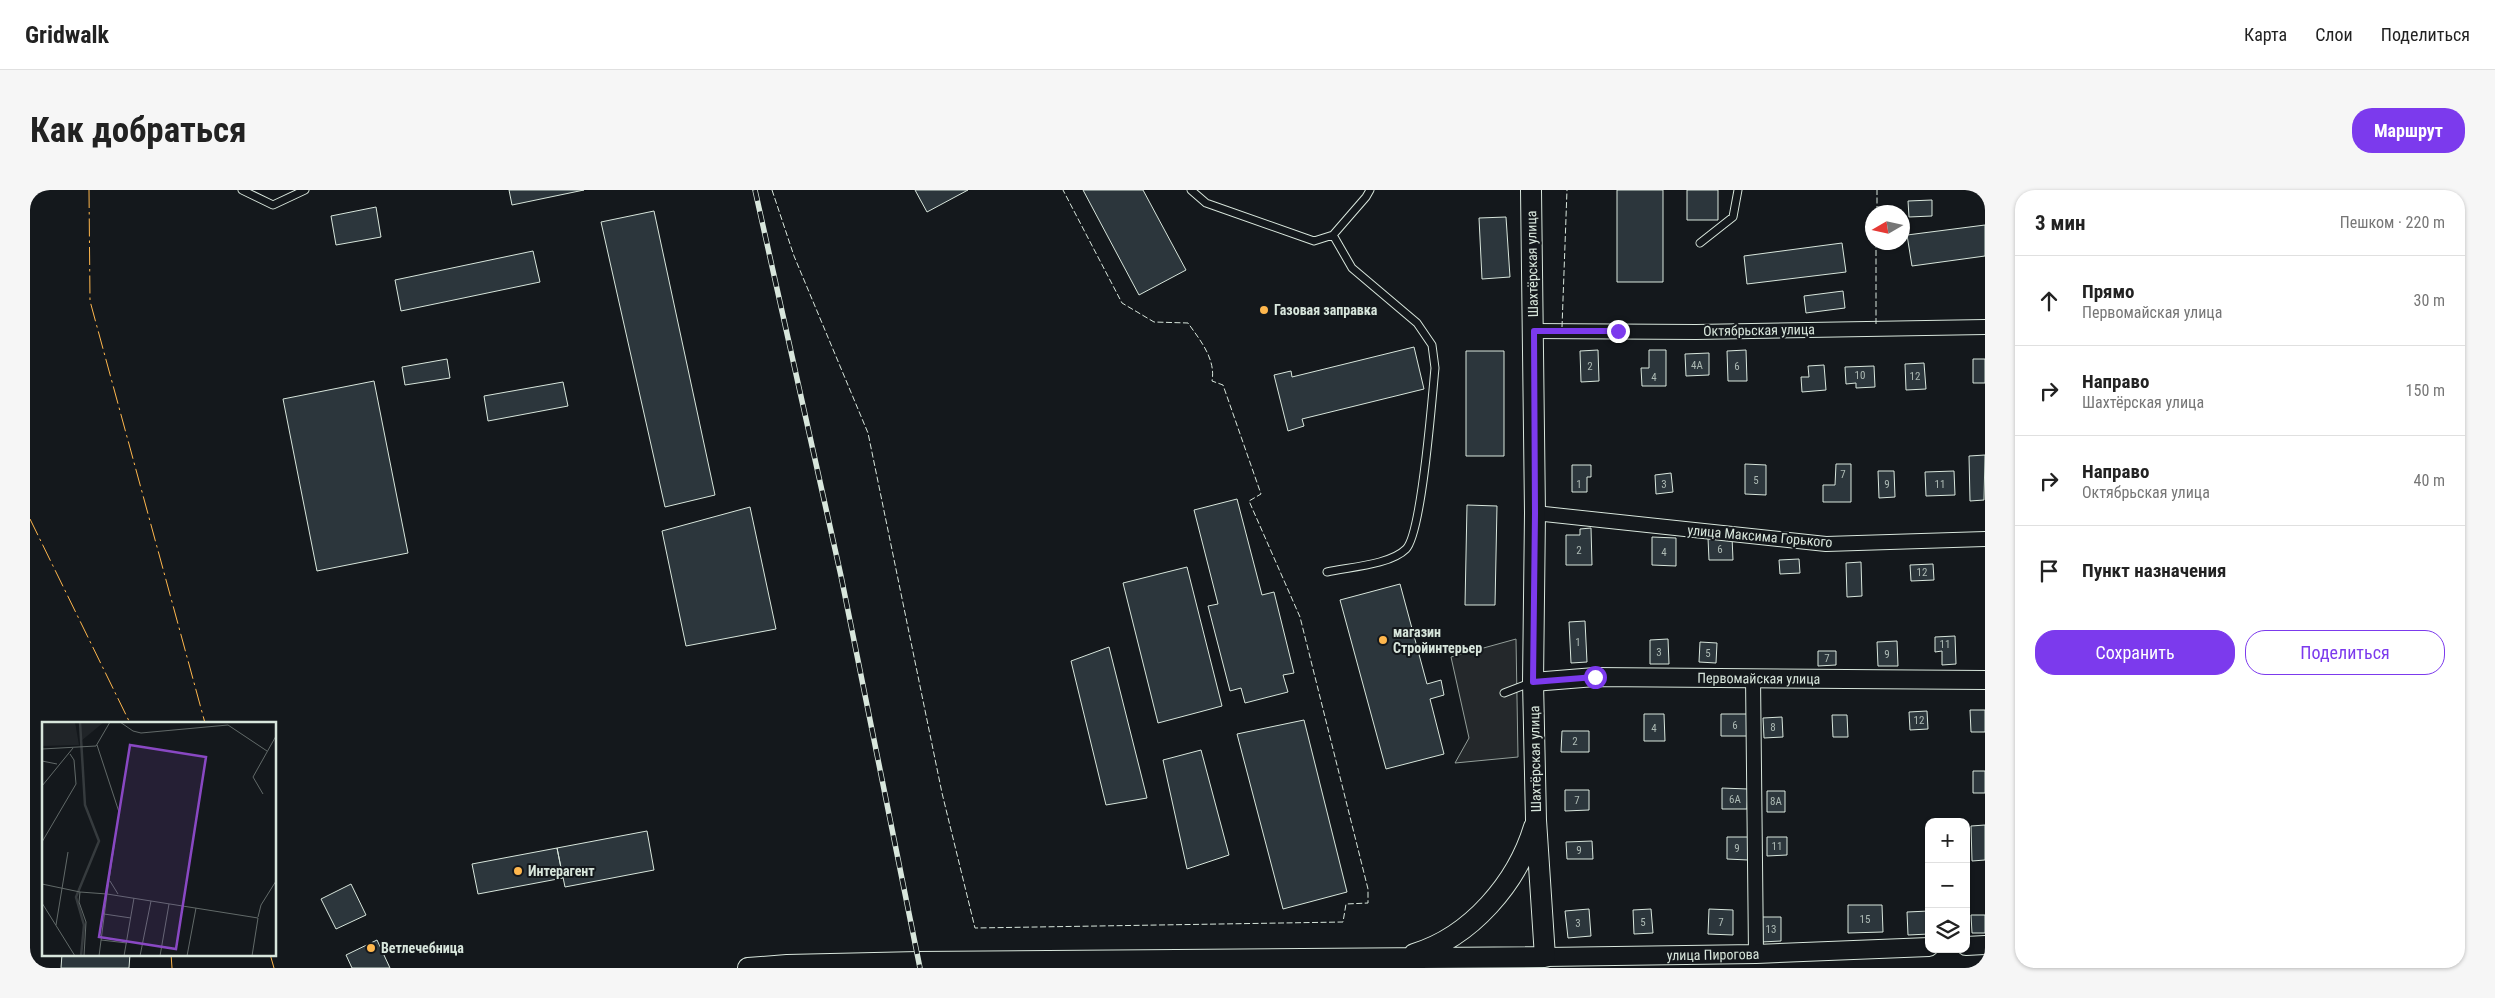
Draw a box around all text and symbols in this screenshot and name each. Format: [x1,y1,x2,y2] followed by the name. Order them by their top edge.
[25,21,109,49] text: Gridwalk
[2244,24,2287,45] text: Карта
[2315,24,2353,45] text: Слои
[2381,24,2470,45] text: Поделиться
[2352,108,2465,153] button: Маршрут
[30,110,246,151] text: Как добраться
[1865,205,1910,250] north arrow
[1523,210,1541,318] street label: Шахтёрская улица
[2035,211,2085,235] text: 3 мин
[2340,213,2445,232] text: Пешком · 220 m
[2082,280,2135,303] text: Прямо
[2035,287,2063,315] icon: ahead
[2413,291,2445,310] text: 30 m
[1274,302,1378,318] place label: Газовая заправка
[2082,303,2222,322] text: Первомайская улица
[1258,304,1270,316] marker: Газовая заправка
[1607,320,1630,343] route end
[1703,321,1815,339] street label: Октябрьская улица
[1691,359,1704,372] house number: 4А
[1587,360,1593,373] house number: 2
[1734,360,1740,373] house number: 6
[1855,369,1865,382] house number: 10
[1910,370,1920,383] house number: 12
[2082,370,2149,393] text: Направо
[1651,371,1657,384] house number: 4
[2035,377,2063,405] icon: right
[2406,381,2445,400] text: 150 m
[2082,393,2204,412] text: Шахтёрская улица
[2082,460,2149,483] text: Направо
[2035,467,2063,495] icon: right
[1840,468,1846,481] house number: 7
[2413,471,2445,490] text: 40 m
[1753,474,1759,487] house number: 5
[1576,478,1582,491] house number: 1
[1661,478,1667,491] house number: 3
[1884,478,1890,491] house number: 9
[1935,478,1945,491] house number: 11
[2082,483,2210,502] text: Октябрьская улица
[1687,522,1833,550] street label: улица Максима Горького
[1717,543,1723,556] house number: 6
[1576,544,1582,557] house number: 2
[1661,546,1667,559] house number: 4
[2035,557,2063,585] icon: arrive
[2082,559,2226,582] text: Пункт назначения
[1917,566,1927,579] house number: 12
[1393,624,1482,656] place label: магазин Стройинтерьер
[2035,630,2235,675] button: Сохранить
[2245,630,2445,675] button: Поделиться
[1377,634,1389,646] marker: магазин Стройинтерьер
[1575,636,1581,649] house number: 1
[1940,638,1950,651] house number: 11
[1656,646,1662,659] house number: 3
[1705,647,1711,660] house number: 5
[1884,648,1890,661] house number: 9
[1824,652,1830,665] house number: 7
[1584,666,1607,689] route start
[1697,670,1820,687] street label: Первомайская улица
[1526,705,1544,813] street label: Шахтёрская улица
[1914,714,1924,727] house number: 12
[1732,719,1738,732] house number: 6
[1770,721,1776,734] house number: 8
[42,722,276,956] inset map
[1651,722,1657,735] house number: 4
[1572,735,1578,748] house number: 2
[1729,793,1742,806] house number: 6А
[1574,794,1580,807] house number: 7
[1770,795,1783,808] house number: 8А
[1925,818,1970,953] map controls
[1925,818,1970,863] button: +
[1772,840,1782,853] house number: 11
[1734,842,1740,855] house number: 9
[1576,844,1582,857] house number: 9
[528,863,595,879] place label: Интерагент
[1925,863,1970,908] button: −
[512,865,524,877] marker: Интерагент
[1925,908,1970,953] button: layers
[1860,913,1870,926] house number: 15
[1640,916,1646,929] house number: 5
[1718,916,1724,929] house number: 7
[1575,917,1581,930] house number: 3
[1766,923,1776,936] house number: 13
[381,940,464,956] place label: Ветлечебница
[365,942,377,954] marker: Ветлечебница
[1666,946,1760,963] street label: улица Пирогова

